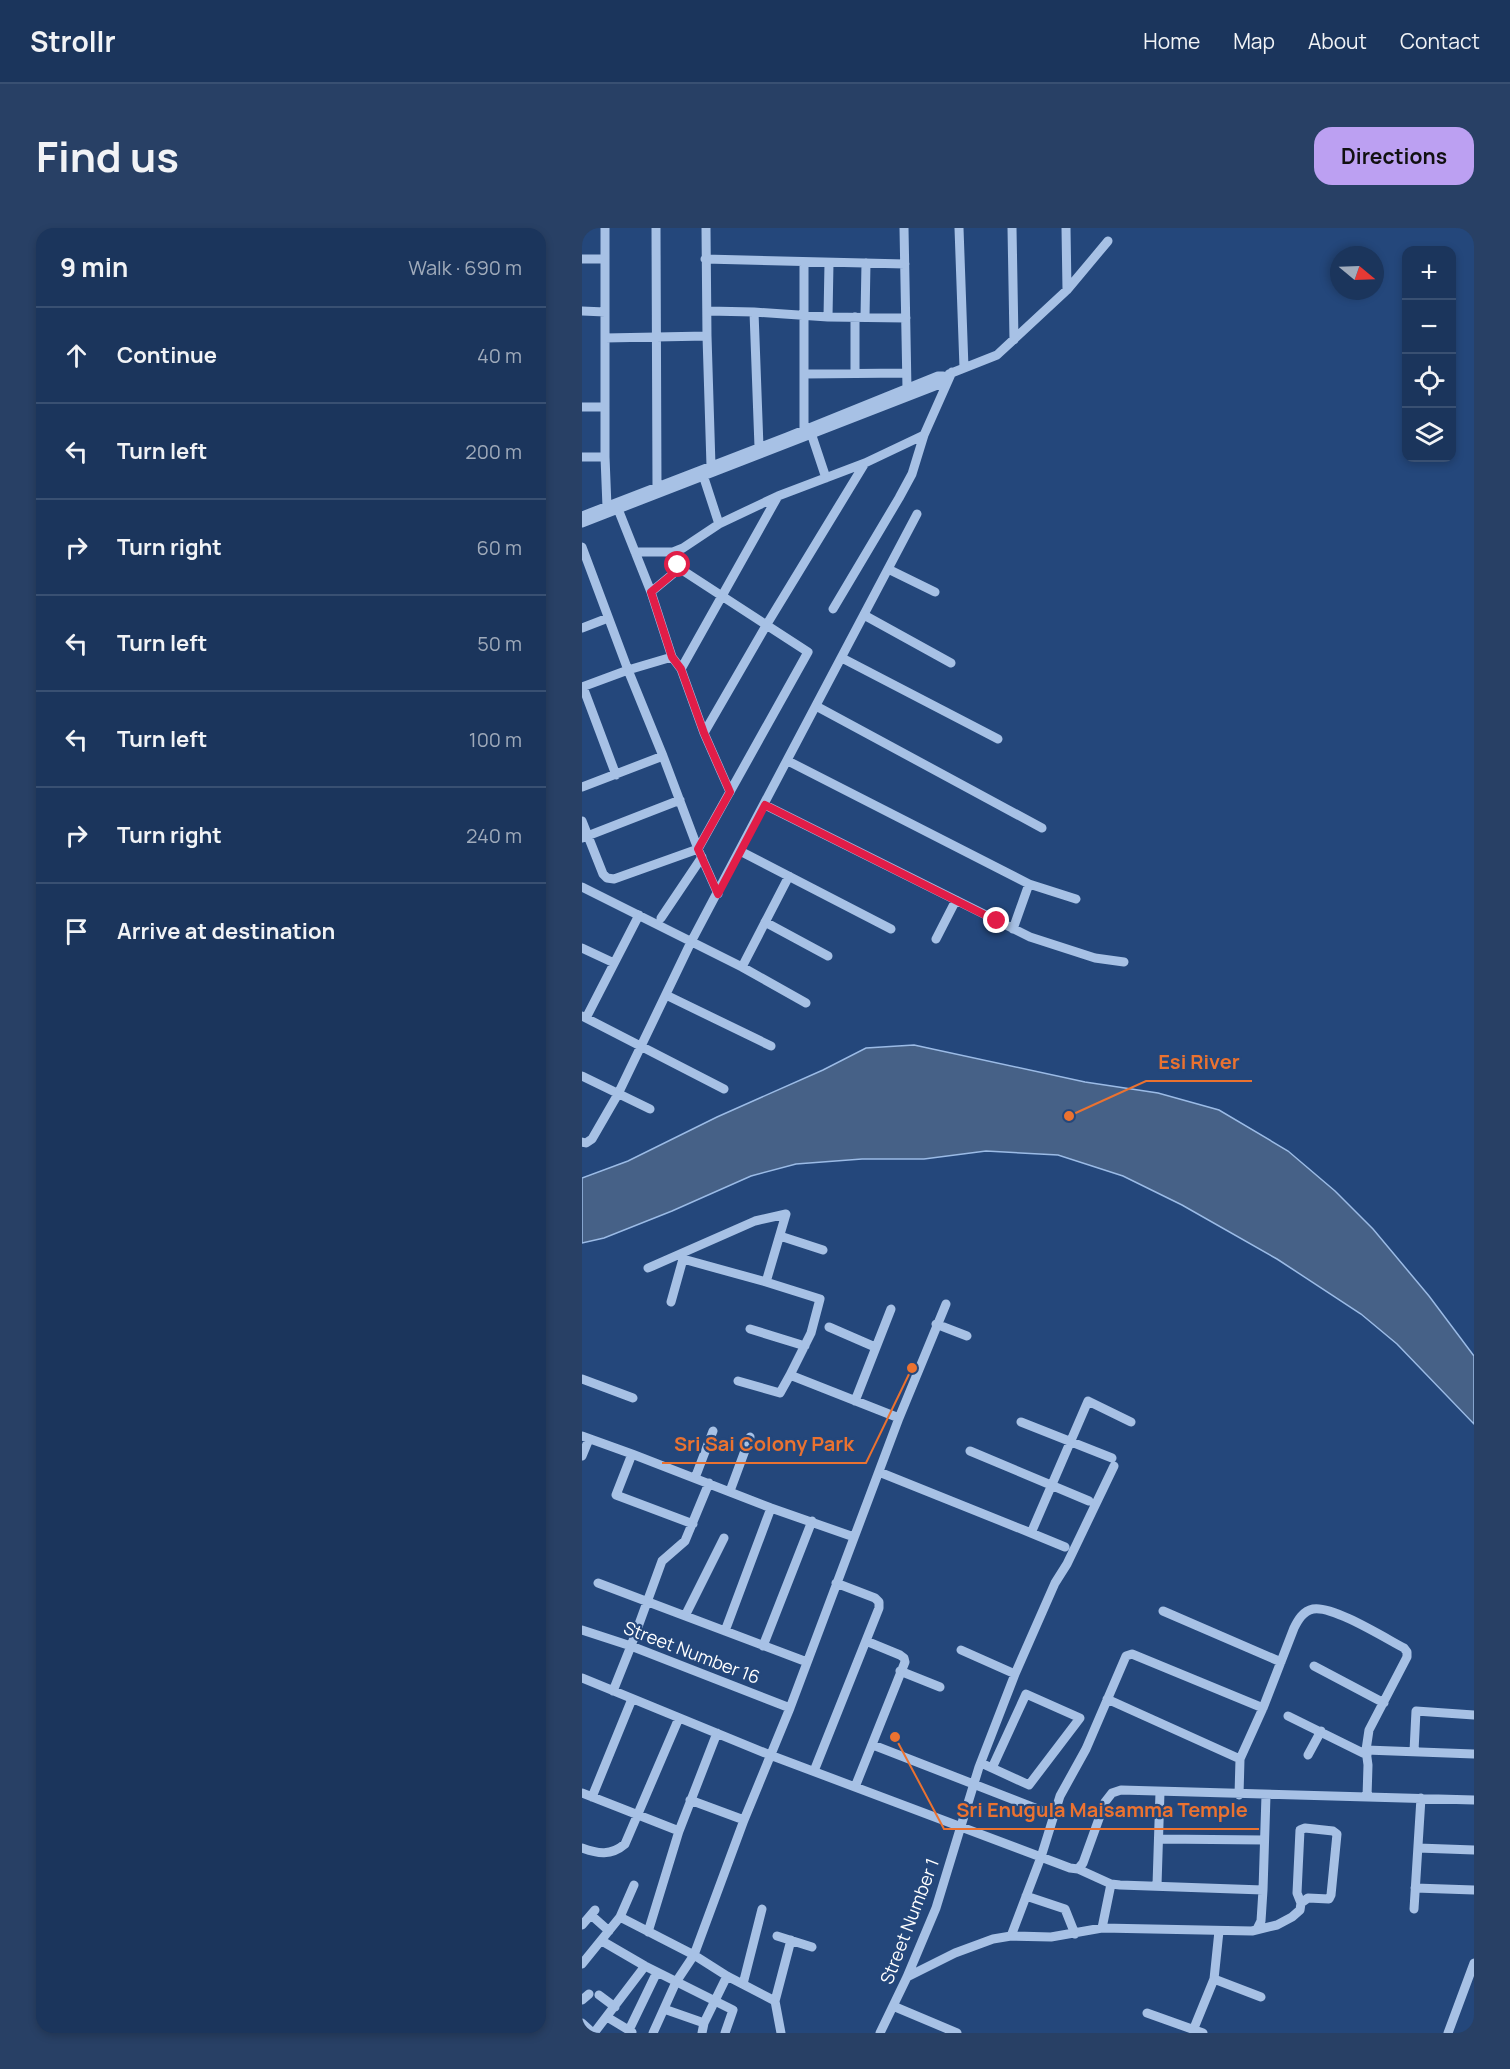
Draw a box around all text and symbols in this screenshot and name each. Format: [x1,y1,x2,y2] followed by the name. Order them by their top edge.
[30,22,116,60] text: Strollr
[1143,27,1200,55] text: Home
[1233,27,1275,55] text: Map
[1308,27,1367,55] text: About
[1400,27,1480,55] text: Contact
[36,127,179,185] text: Find us
[1314,127,1474,185] button: Directions
[1330,246,1384,300] north arrow
[1402,246,1456,462] map controls
[1402,246,1456,300] button: +
[60,249,128,285] text: 9 min
[408,254,522,281] text: Walk · 690 m
[1402,300,1456,354] button: −
[60,339,93,372] icon: ahead
[117,340,217,370] text: Continue
[477,342,522,369] text: 40 m
[1402,354,1456,408] button: locate
[1402,408,1456,462] button: layers
[60,435,93,468] icon: left
[117,436,207,466] text: Turn left
[465,438,522,465] text: 200 m
[60,531,93,564] icon: right
[117,532,222,562] text: Turn right
[476,534,522,561] text: 60 m
[664,551,690,577] route start
[60,627,93,660] icon: left
[117,628,207,658] text: Turn left
[477,630,522,657] text: 50 m
[60,723,93,756] icon: left
[117,724,207,754] text: Turn left
[469,726,522,753] text: 100 m
[60,819,93,852] icon: right
[117,820,222,850] text: Turn right
[466,822,522,849] text: 240 m
[983,907,1009,933] route end
[60,915,93,948] icon: arrive
[117,916,335,946] text: Arrive at destination
[1146,1043,1252,1081] callout: Esi River
[1158,1048,1240,1075] text: Esi River
[662,1425,866,1463] callout: Sri Sai Colony Park
[674,1430,855,1457] text: Sri Sai Colony Park
[620,1615,764,1689] street label: Street Number 16
[944,1791,1259,1829] callout: Sri Enugula Maisamma Temple
[956,1796,1248,1823] text: Sri Enugula Maisamma Temple
[874,1855,944,1987] street label: Street Number 1

